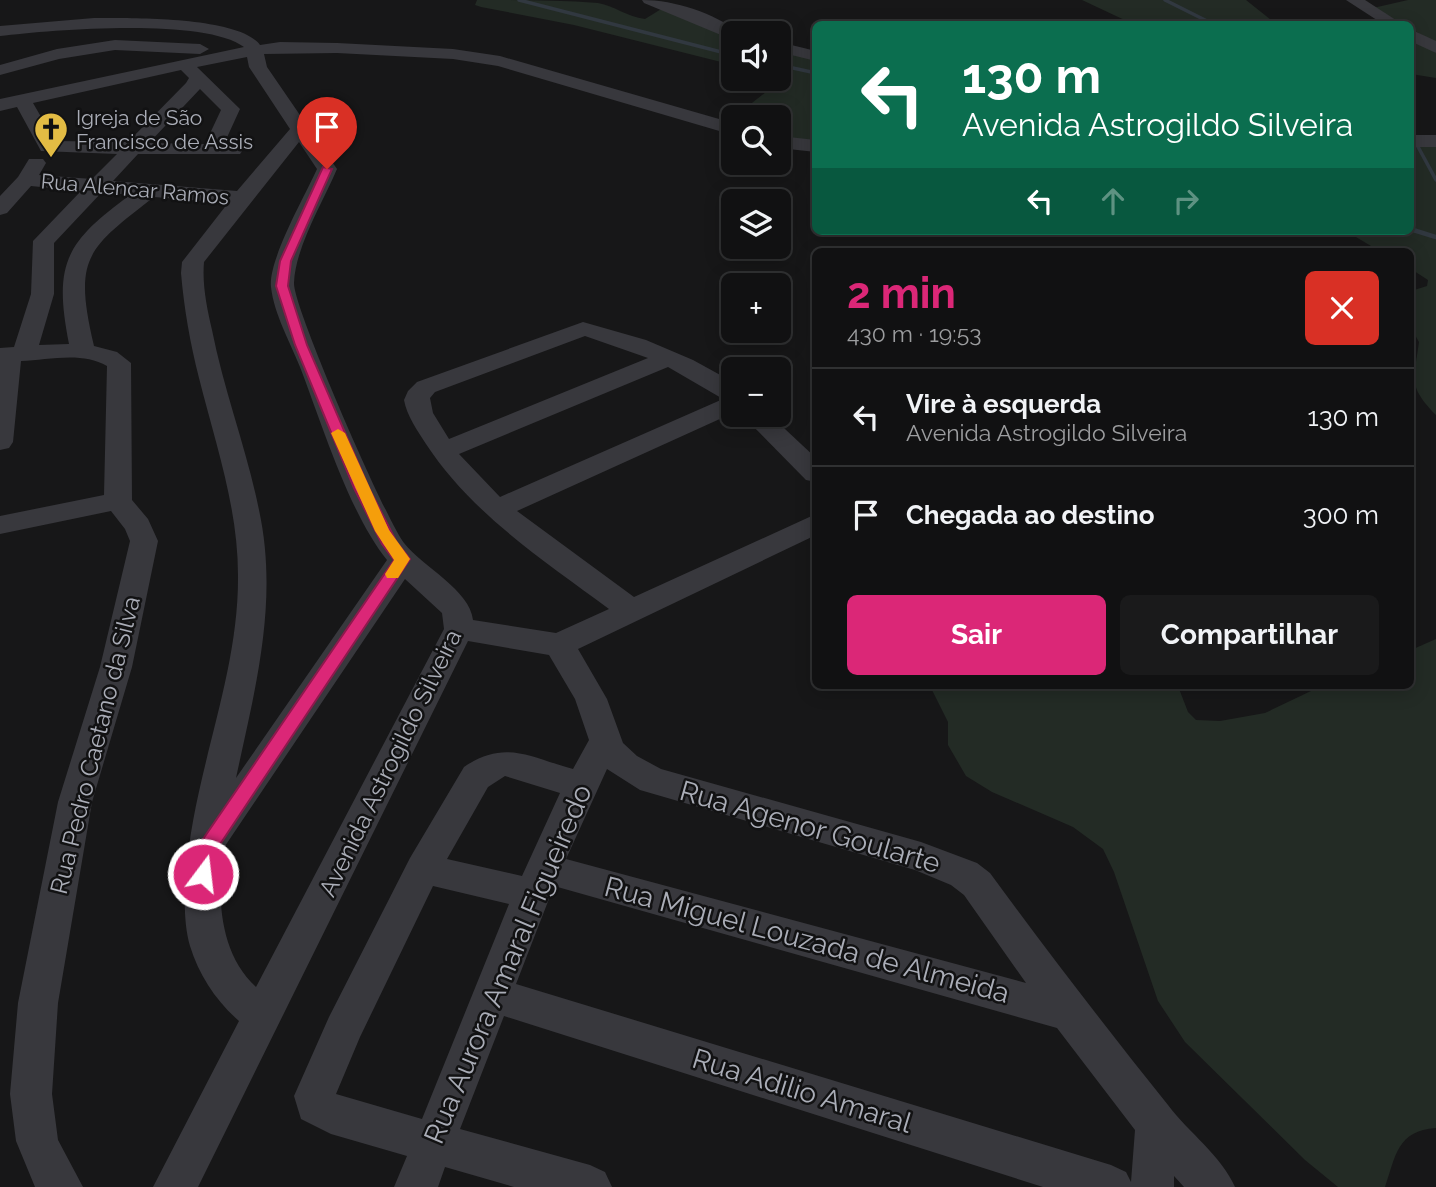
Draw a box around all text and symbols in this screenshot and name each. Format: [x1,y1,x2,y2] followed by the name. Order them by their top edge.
[721,21,791,427] map controls
[721,21,791,91] button: sound
[962,47,1101,104] text: 130 m
[847,49,938,140] icon: left
[297,97,357,169] pin
[76,105,253,154] place label: Igreja de São Francisco de Assis
[721,105,791,175] button: search
[962,106,1353,143] text: Avenida Astrogildo Silveira
[308,108,346,146] icon: arrive
[32,110,70,159] church icon: Igreja de São Francisco de Assis
[40,168,230,210] street label: Rua Alencar Ramos
[1021,182,1059,220] icon: left
[1094,182,1132,220] icon: ahead
[1167,182,1205,220] icon: right
[721,189,791,259] button: layers
[847,269,956,318] text: 2 min
[1305,271,1379,345] button: close
[721,273,791,343] button: +
[847,320,981,347] text: 430 m · 19:53
[721,357,791,427] button: −
[906,389,1101,419] text: Vire à esquerda
[847,398,885,436] icon: left
[1308,402,1379,432] text: 130 m
[906,419,1187,446] text: Avenida Astrogildo Silveira
[847,496,885,534] icon: arrive
[906,500,1155,530] text: Chegada ao destino
[1303,500,1379,530] text: 300 m
[44,593,146,897] street label: Rua Pedro Caetano da Silva
[847,595,1106,675] button: Sair
[1120,595,1379,675] button: Compartilhar
[313,625,467,901] street label: Avenida Astrogildo Silveira
[676,774,944,880] street label: Rua Agenor Goularte
[417,780,599,1148] street label: Rua Aurora Amaral Figueiredo
[166,837,240,911] position arrow
[601,870,1013,1010] street label: Rua Miguel Louzada de Almeida
[688,1042,916,1140] street label: Rua Adilio Amaral

